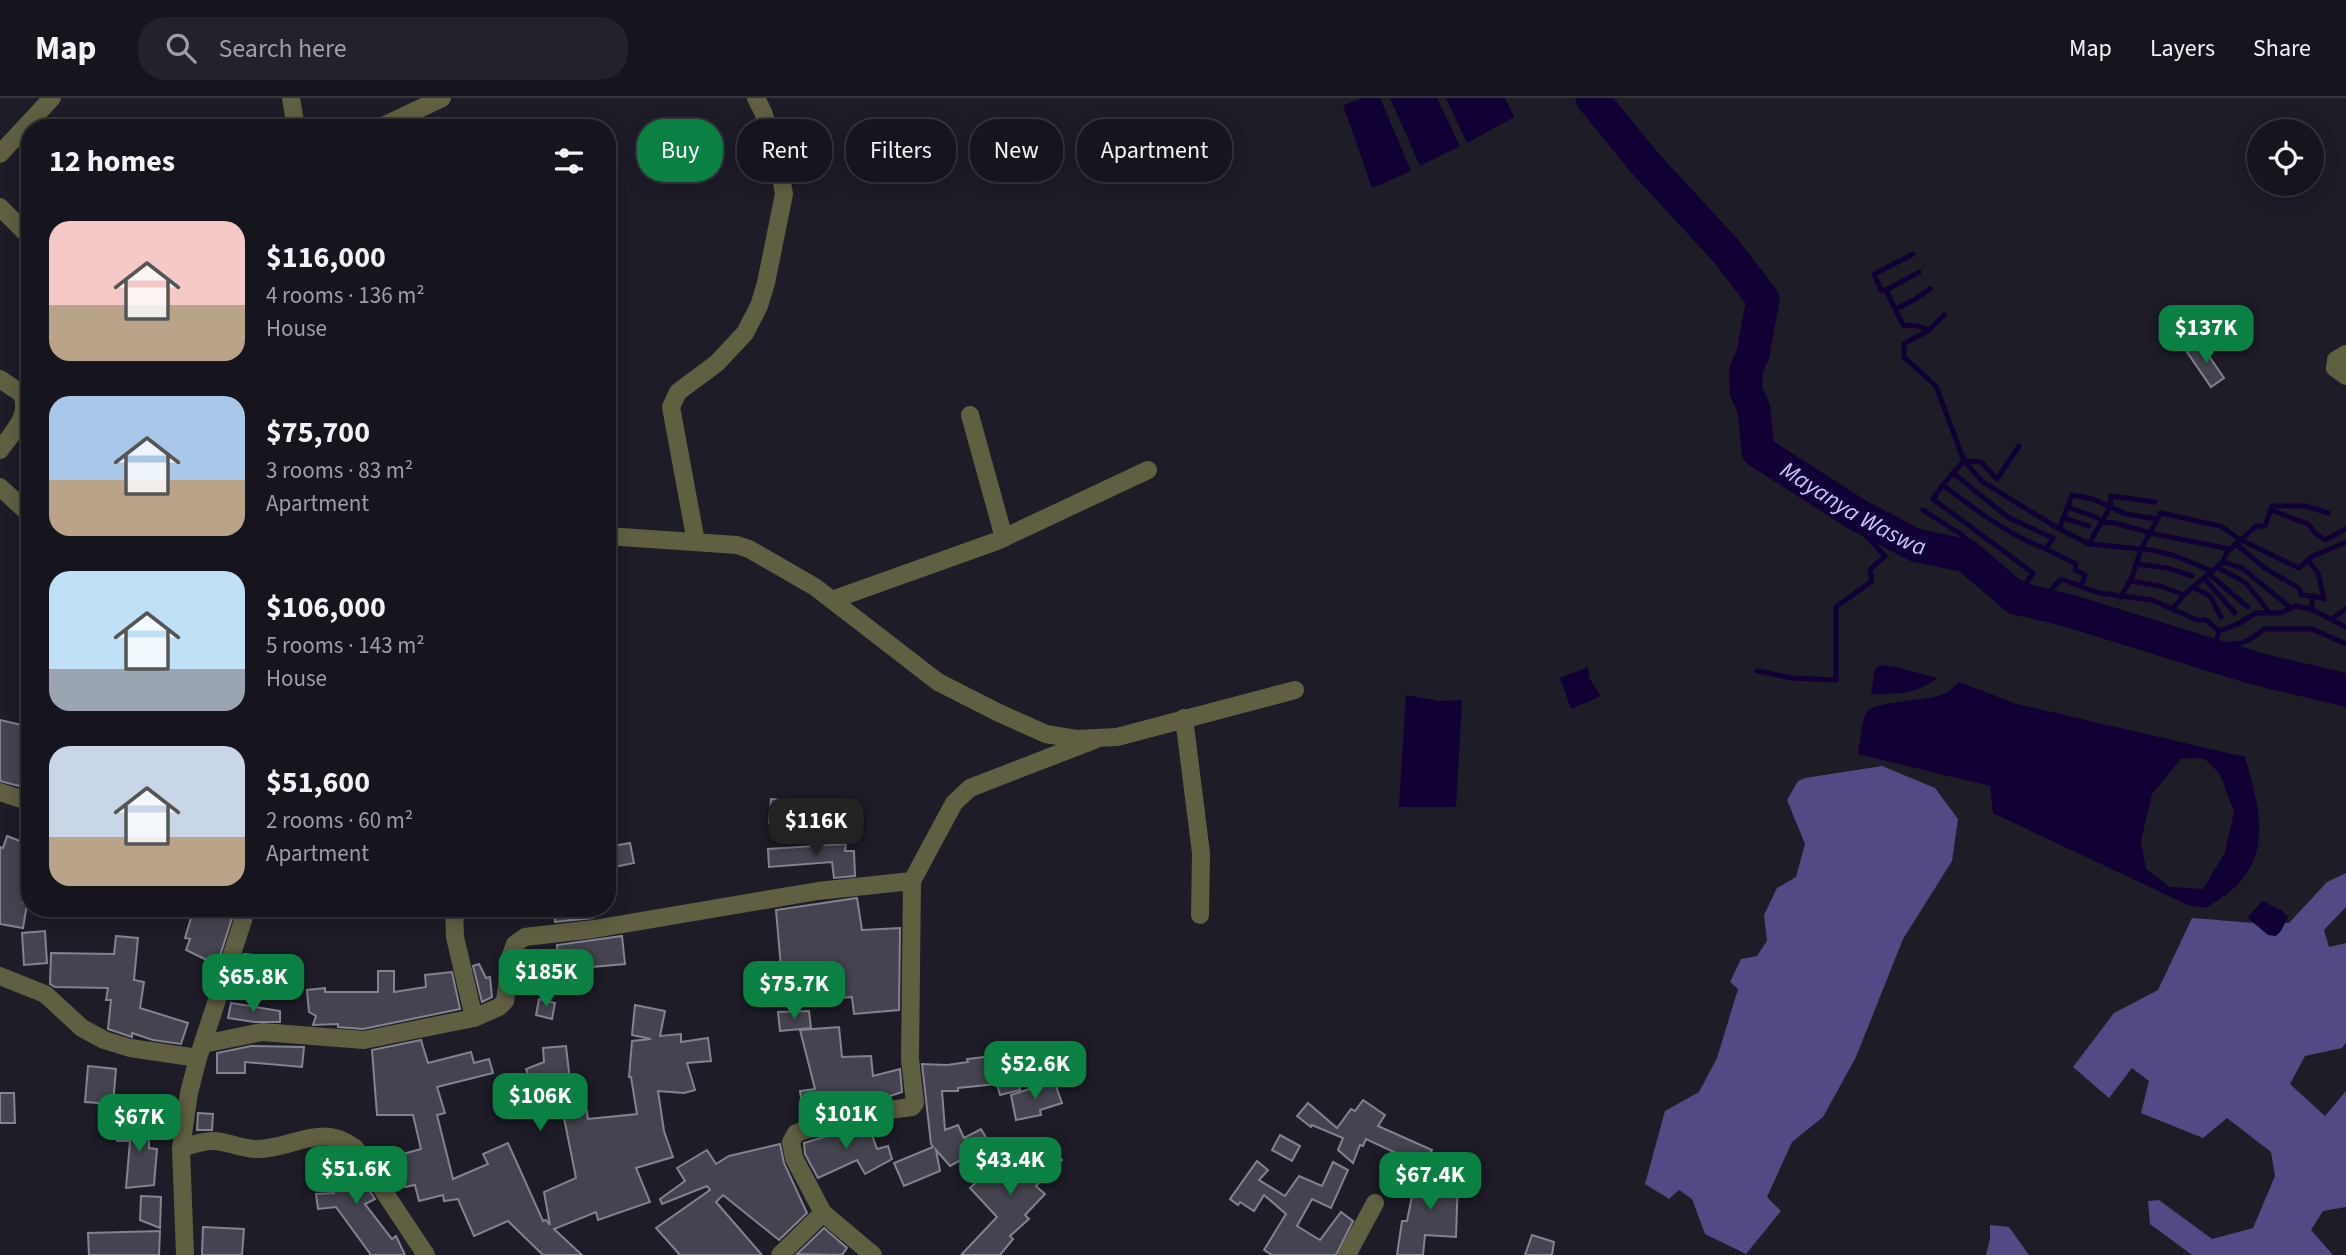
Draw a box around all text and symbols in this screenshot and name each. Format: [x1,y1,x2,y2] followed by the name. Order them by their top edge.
[138,17,628,80] search box
[35,25,96,72] text: Map
[162,29,200,67] icon: search
[218,30,347,67] text: Search here
[2069,31,2112,66] text: Map
[2150,31,2215,66] text: Layers
[2253,31,2311,66] text: Share
[637,119,723,182] chip: Buy
[737,119,832,182] chip: Rent
[846,119,956,182] chip: Filters
[970,119,1063,182] chip: New
[1077,119,1232,182] chip: Apartment
[2247,119,2324,196] map controls
[2247,119,2324,196] button: locate
[49,140,175,183] text: 12 homes
[550,142,588,180] icon: filters
[266,236,386,279] text: $116,000
[105,249,189,333] icon: home
[266,279,425,312] text: 4 rooms · 136 m²
[2157,306,2255,365] pin: $137K
[2175,311,2237,344] text: $137K
[266,312,327,345] text: House
[266,411,370,454] text: $75,700
[105,424,189,508] icon: home
[1773,452,1929,564] water label: Mayanya Waswa
[266,454,413,487] text: 3 rooms · 83 m²
[266,487,369,520] text: Apartment
[266,586,386,629] text: $106,000
[105,599,189,683] icon: home
[266,629,425,662] text: 5 rooms · 143 m²
[266,662,327,695] text: House
[266,761,370,804] text: $51,600
[105,774,189,858] icon: home
[767,798,865,858] pin: $116K
[266,804,413,837] text: 2 rooms · 60 m²
[785,804,847,837] text: $116K
[266,837,369,870] text: Apartment
[497,950,595,1009] pin: $185K
[196,954,310,1014] pin: $65.8K
[515,955,577,988] text: $185K
[218,960,288,993] text: $65.8K
[737,962,851,1021] pin: $75.7K
[759,967,829,1000] text: $75.7K
[978,1042,1092,1101] pin: $52.6K
[1000,1047,1070,1080] text: $52.6K
[491,1074,589,1133] pin: $106K
[509,1079,571,1112] text: $106K
[797,1091,895,1151] pin: $101K
[98,1094,180,1154] pin: $67K
[815,1097,877,1130] text: $101K
[114,1100,164,1133] text: $67K
[953,1138,1067,1197] pin: $43.4K
[975,1143,1045,1176] text: $43.4K
[299,1146,413,1206] pin: $51.6K
[321,1152,391,1185] text: $51.6K
[1373,1152,1487,1212] pin: $67.4K
[1395,1158,1465,1191] text: $67.4K

